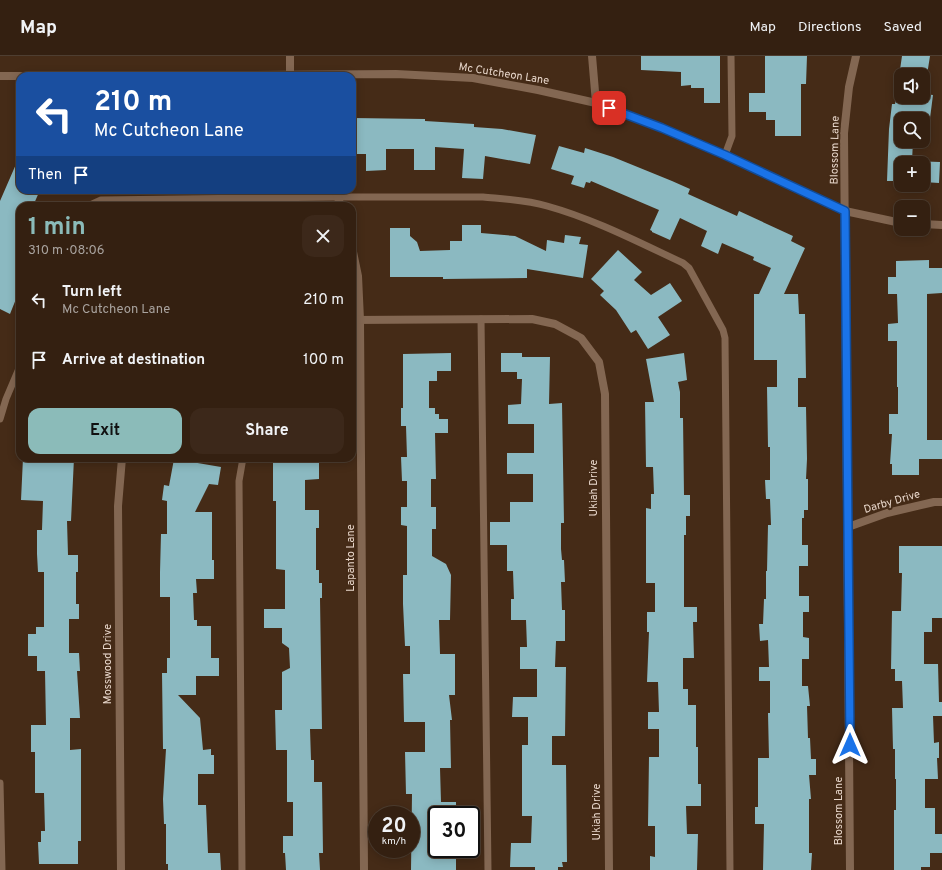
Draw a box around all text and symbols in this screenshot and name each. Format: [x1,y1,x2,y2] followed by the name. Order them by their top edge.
[20,16,57,40] text: Map
[750,19,776,36] text: Map
[798,19,862,36] text: Directions
[884,19,922,36] text: Saved
[458,60,550,88] street label: Mc Cutcheon Lane
[894,68,930,236] map controls
[894,68,930,104] button: sound
[94,85,172,121] text: 210 m
[28,88,80,140] icon: left
[592,91,626,125] pin
[598,97,620,119] icon: arrive
[894,112,930,148] button: search
[827,115,843,184] street label: Blossom Lane
[94,120,244,143] text: Mc Cutcheon Lane
[894,156,930,192] button: +
[70,164,92,186] icon: arrive
[28,166,62,185] text: Then
[894,200,930,236] button: −
[28,213,86,243] text: 1 min
[302,215,344,257] button: close
[28,243,105,259] text: 310 m · 08:06
[62,283,122,302] text: Turn left
[28,289,50,311] icon: left
[303,291,344,310] text: 210 m
[62,302,170,318] text: Mc Cutcheon Lane
[28,349,50,371] icon: arrive
[62,351,205,370] text: Arrive at destination
[303,351,344,370] text: 100 m
[28,408,182,454] button: Exit
[190,408,344,454] button: Share
[587,460,601,516] street label: Ukiah Drive
[862,487,922,517] street label: Darby Drive
[344,524,358,592] street label: Lapanto Lane
[101,624,115,704] street label: Mosswood Drive
[829,724,871,766] position arrow
[832,777,846,845] street label: Blossom Lane
[590,784,604,840] street label: Ukiah Drive
[428,806,480,858] speed limit sign: 30
[381,814,407,840] text: 20
[382,835,406,848] text: km/h

